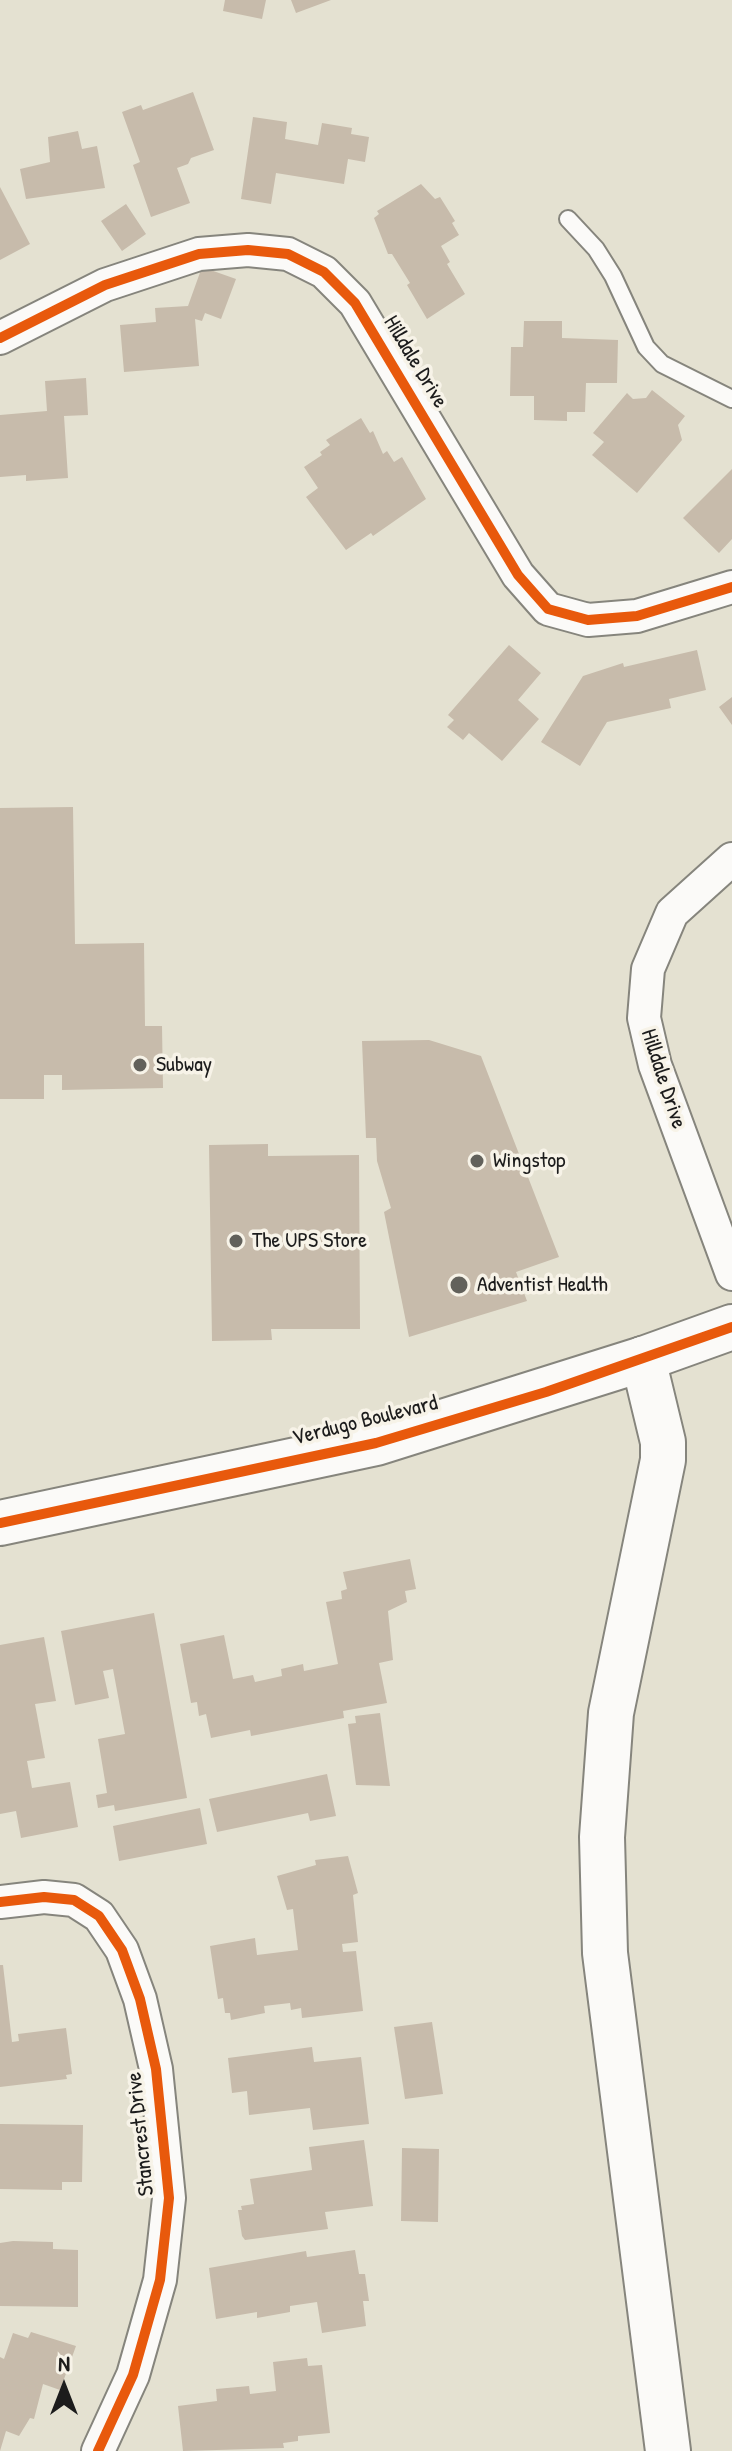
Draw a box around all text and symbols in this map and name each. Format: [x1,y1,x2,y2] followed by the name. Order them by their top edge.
[377,311,453,413] street label: Hilldale Drive
[635,1026,691,1132] street label: Hilldale Drive
[156,1052,212,1078] place label: Subway
[131,1056,149,1074] marker: Subway
[493,1148,566,1174] place label: Wingstop
[468,1152,486,1170] marker: Wingstop
[252,1228,367,1254] place label: The UPS Store
[227,1232,245,1250] marker: The UPS Store
[477,1272,608,1298] place label: Adventist Health
[448,1274,470,1296] marker: Adventist Health
[290,1390,440,1452] street label: Verdugo Boulevard
[121,2071,161,2197] street label: Stancrest Drive
[24,2347,104,2427] north arrow
[58,2348,70,2378] text: N

